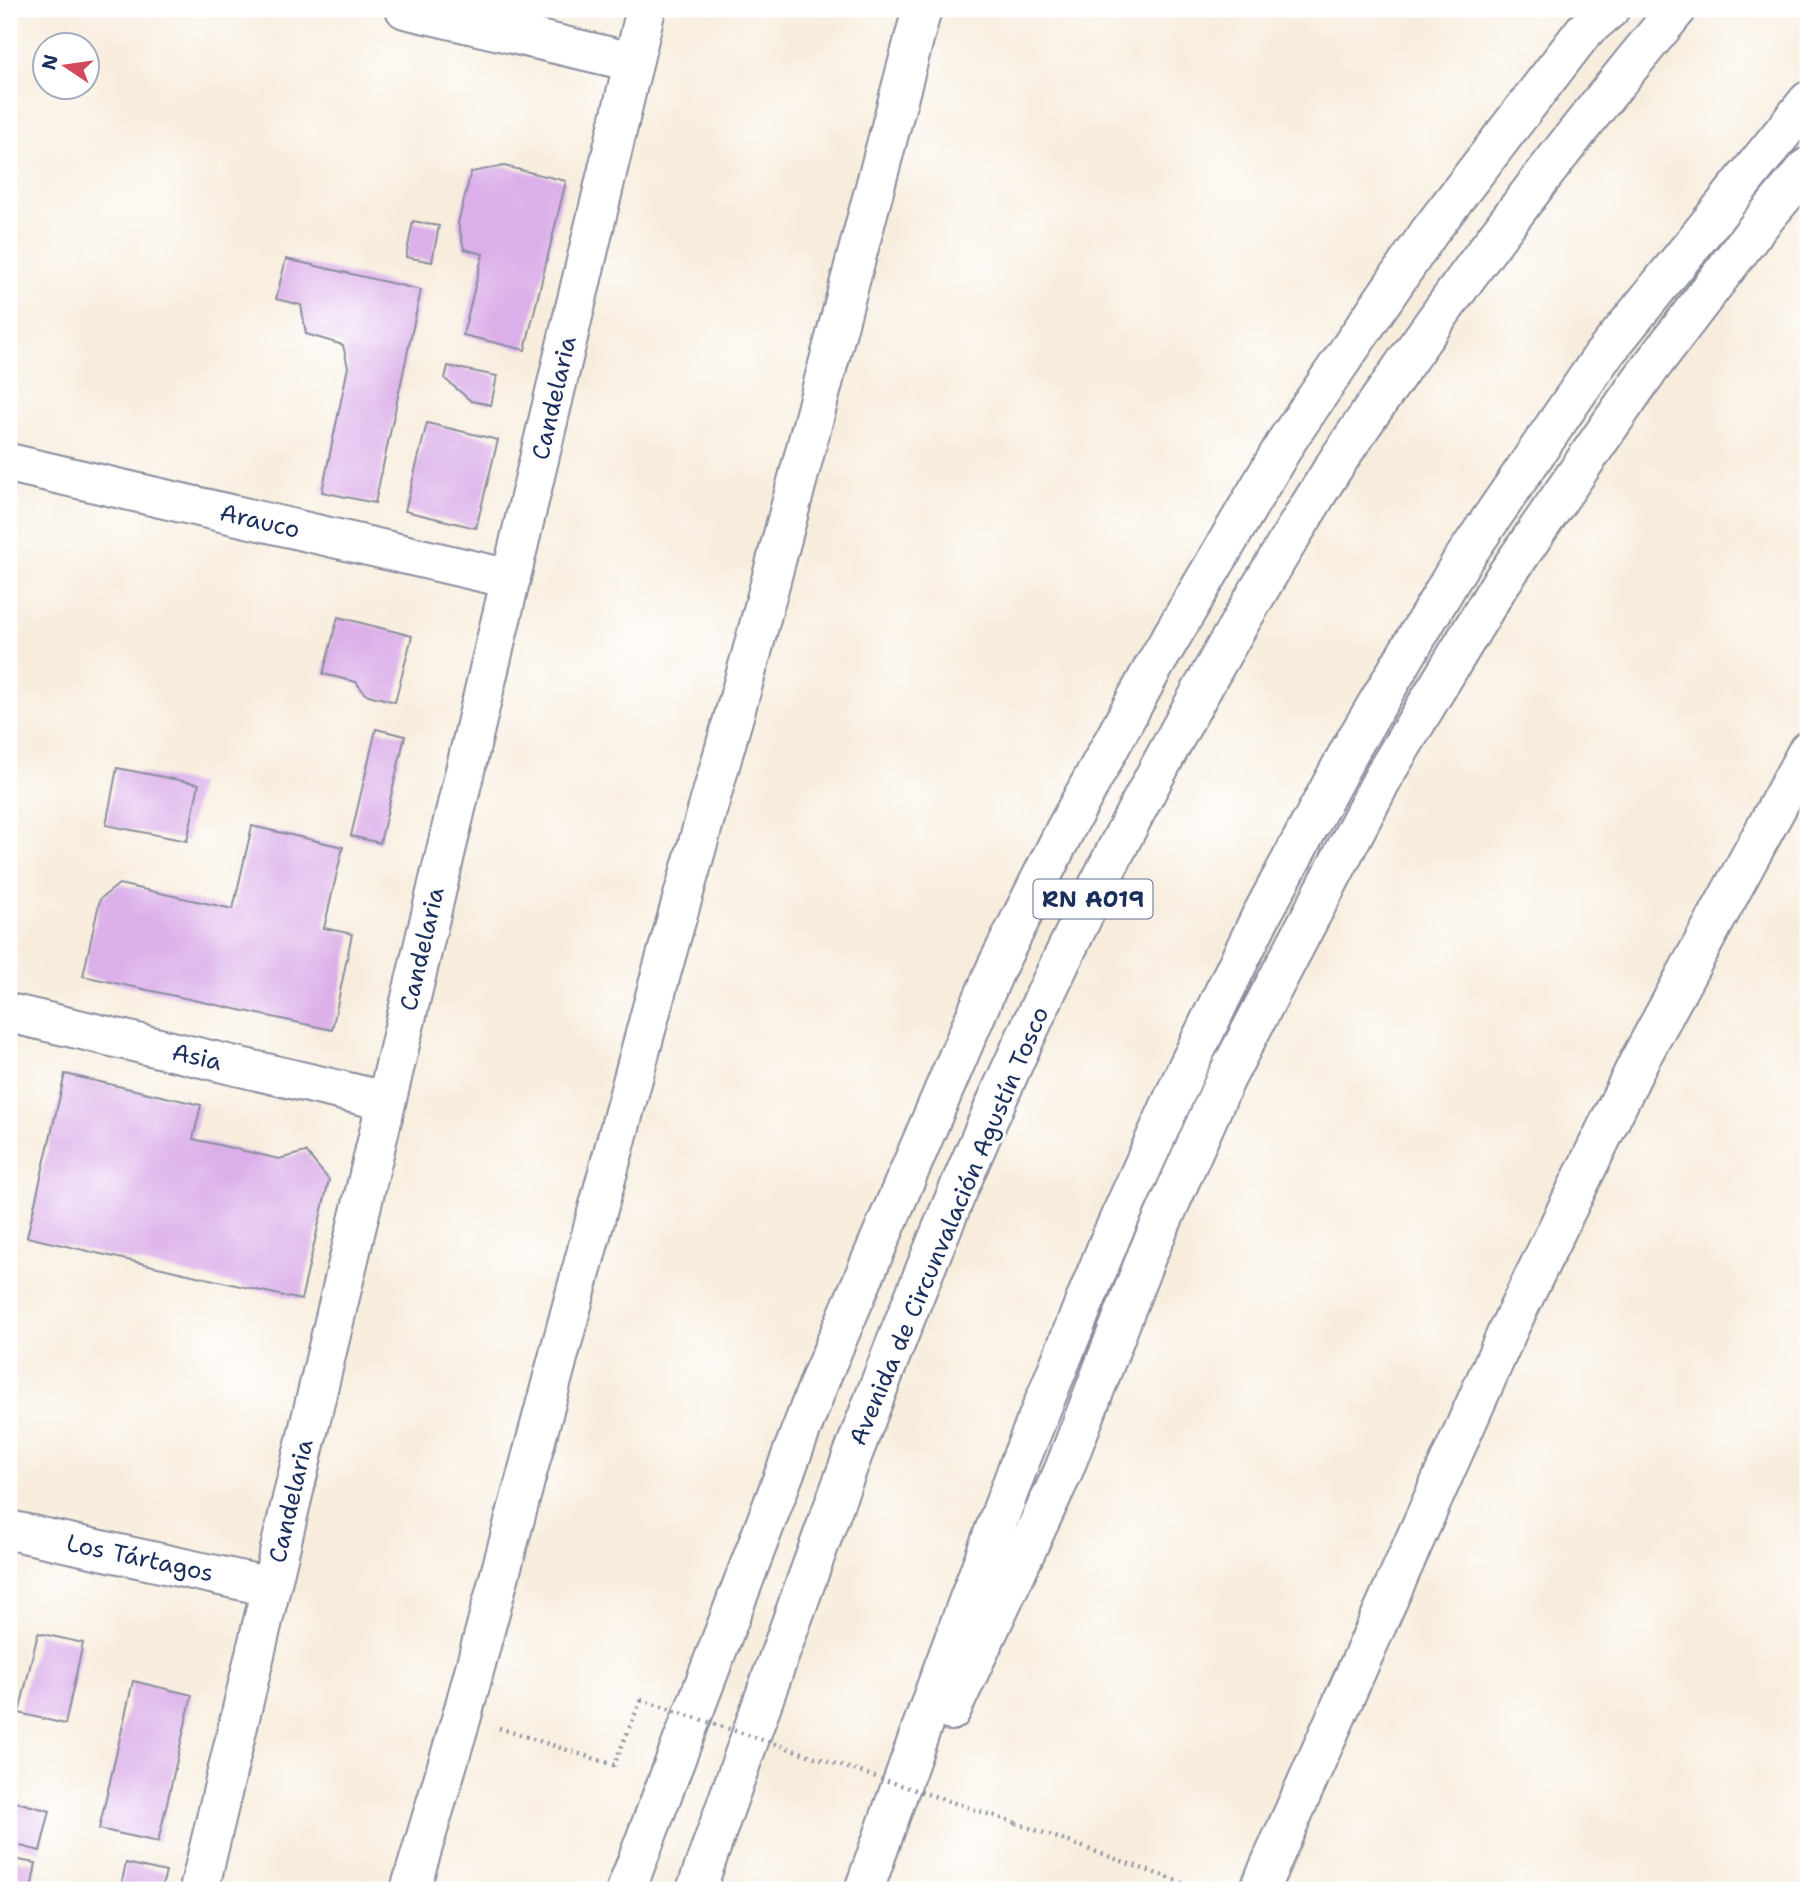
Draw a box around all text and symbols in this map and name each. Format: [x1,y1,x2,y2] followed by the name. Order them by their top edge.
[32,32,102,102] north arrow
[36,52,64,72] text: N
[524,333,584,463] street label: Candelaria
[217,496,303,546] street label: Arauco
[1034,879,1152,918] road number: RN A019
[392,884,452,1014] street label: Candelaria
[842,1002,1056,1450] street label: Avenida de Circunvalación Agustín Tosco
[169,1036,225,1078] street label: Asia
[261,1436,321,1566] street label: Candelaria
[64,1527,216,1589] street label: Los Tártagos

